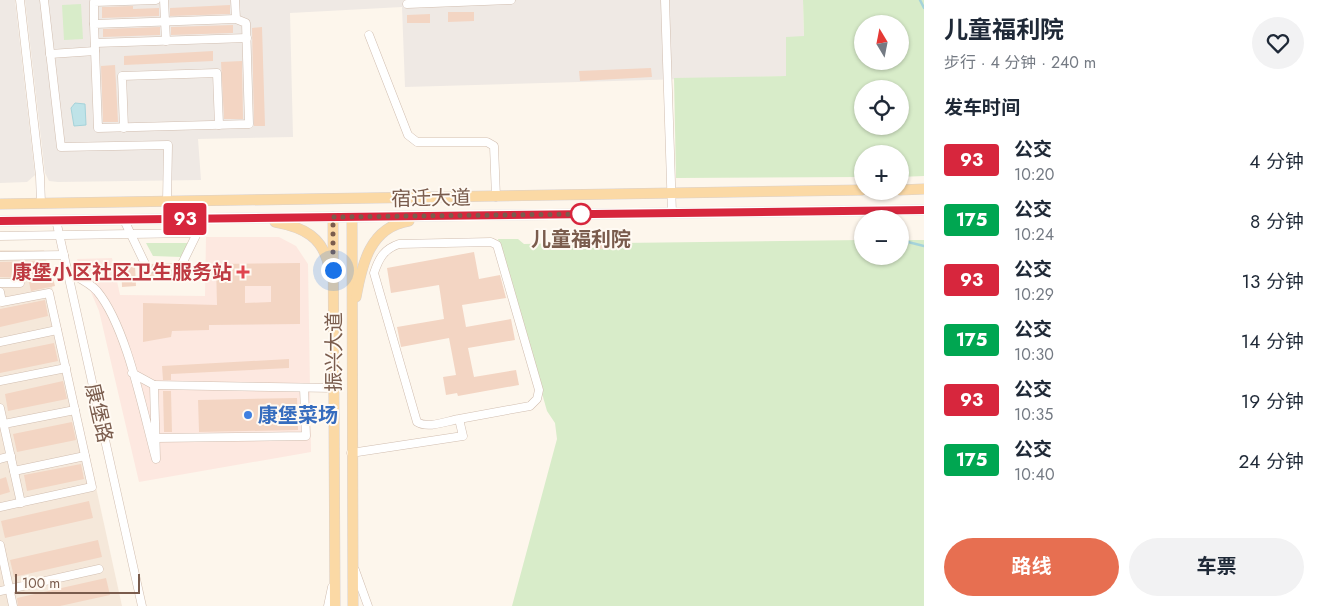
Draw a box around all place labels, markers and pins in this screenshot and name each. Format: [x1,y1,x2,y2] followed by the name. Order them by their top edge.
[570,203,592,225] marker: 儿童福利院
[531,225,631,254] place label: 儿童福利院
[12,258,232,287] place label: 康堡小区社区卫生服务站
[236,265,250,279] marker: 康堡小区社区卫生服务站
[258,401,338,430] place label: 康堡菜场
[242,409,254,421] marker: 康堡菜场

